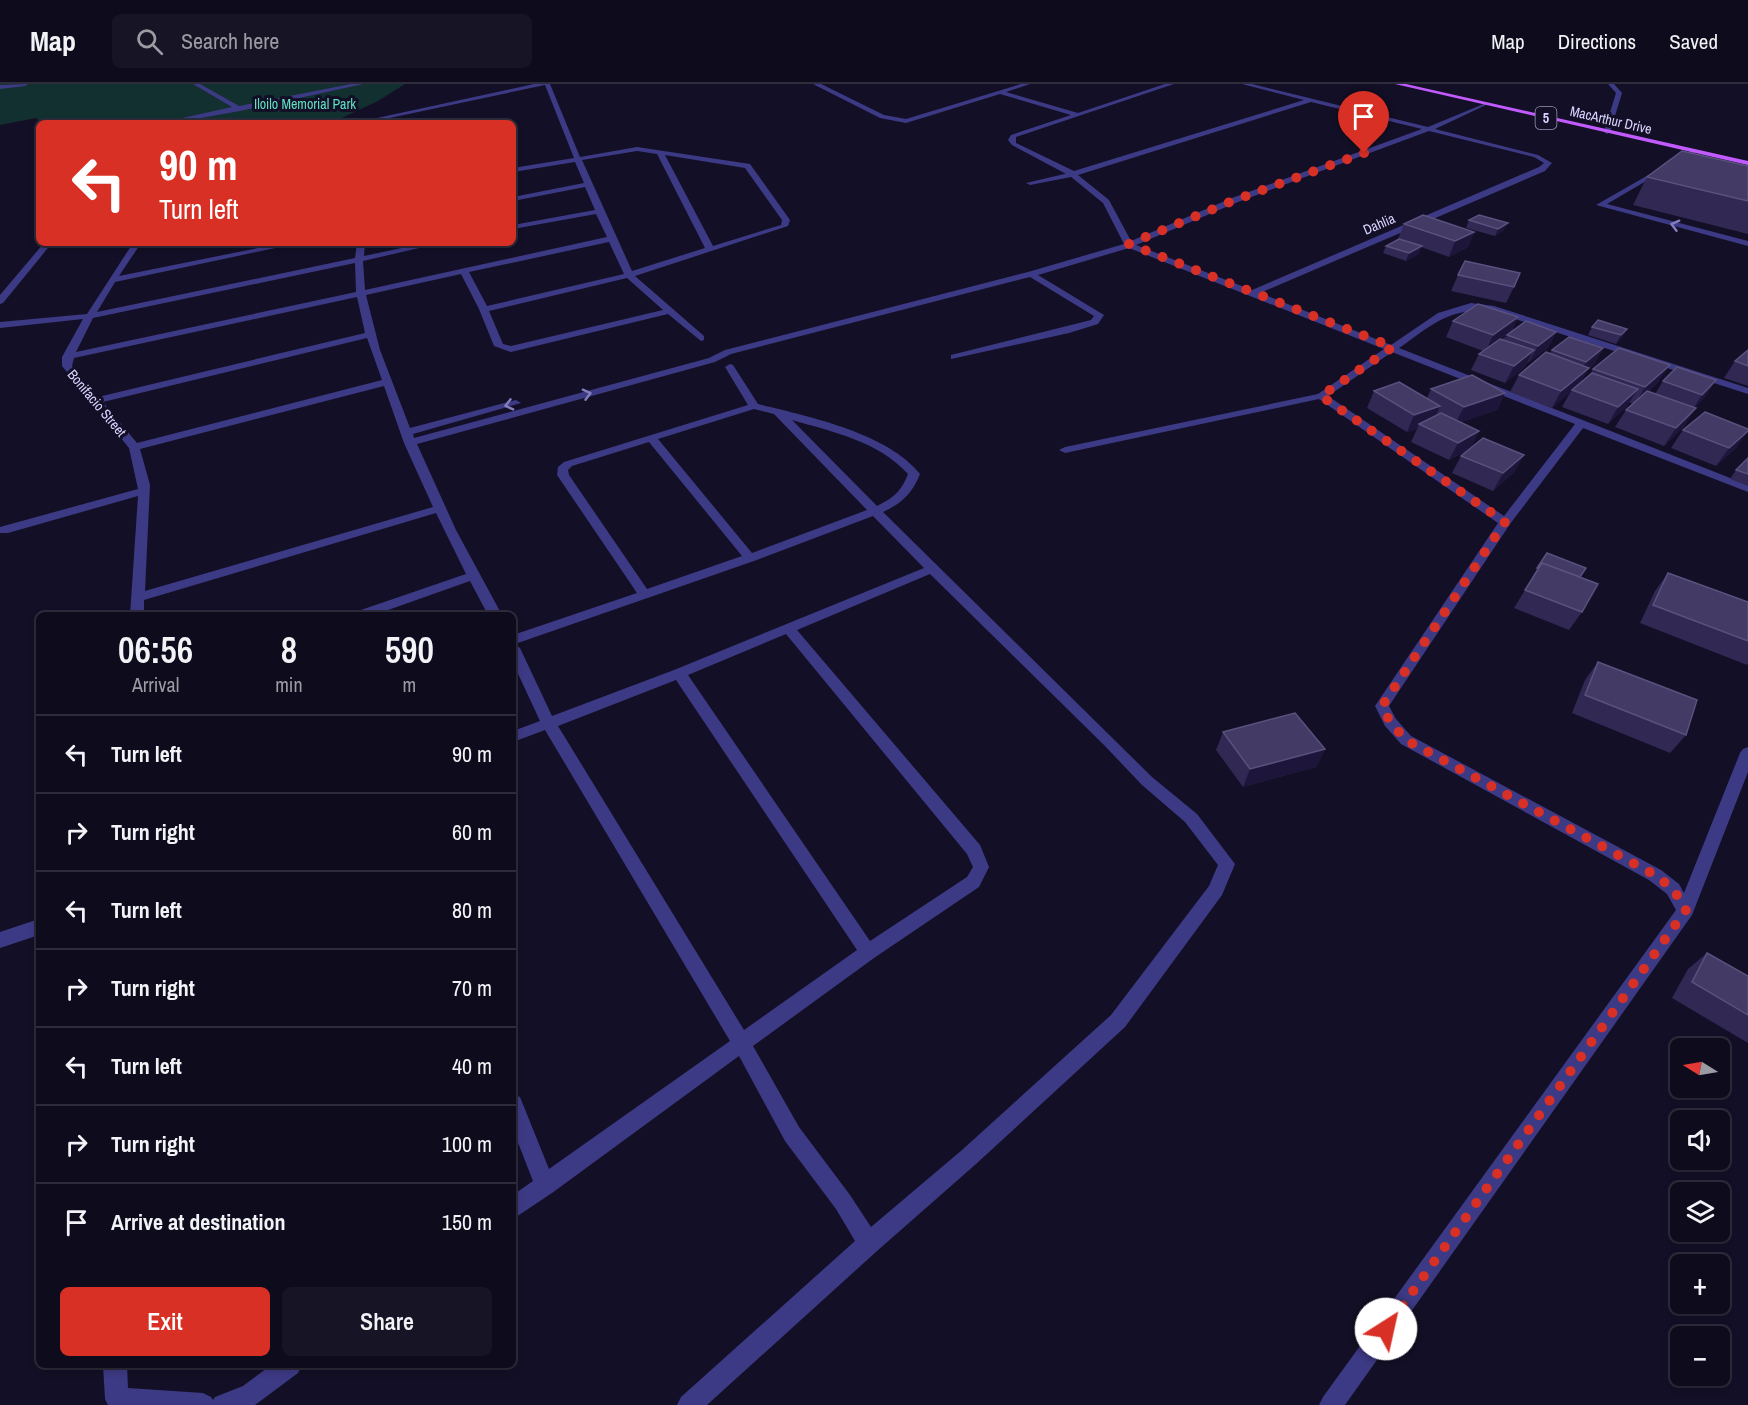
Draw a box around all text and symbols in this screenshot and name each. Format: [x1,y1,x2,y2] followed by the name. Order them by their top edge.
[112,14,532,68] search box
[30,22,76,60] text: Map
[133,25,166,58] icon: search
[181,26,279,56] text: Search here
[1491,27,1525,56] text: Map
[1558,27,1636,56] text: Directions
[1669,27,1718,56] text: Saved
[1338,91,1389,153] pin
[254,95,356,113] park label: Iloilo Memorial Park
[1347,100,1380,133] icon: arrive
[1568,102,1654,138] street label: MacArthur Drive
[1536,107,1556,129] road number: 5
[159,137,238,193] text: 90 m
[60,144,138,222] icon: left
[159,191,238,227] text: Turn left
[1360,209,1398,239] street label: Dahlia
[1670,219,1680,232] one-way arrow
[64,366,130,440] street label: Bonifacio Street
[581,389,592,401] one-way arrow
[504,398,514,410] one-way arrow
[118,626,193,674] text: 06:56
[281,626,297,674] text: 8
[385,626,434,674] text: 590
[132,671,179,698] text: Arrival
[275,671,303,698] text: min
[402,671,416,698] text: m
[60,738,93,771] icon: left
[111,739,182,769] text: Turn left
[452,739,492,769] text: 90 m
[60,816,93,849] icon: right
[111,817,195,847] text: Turn right
[452,817,492,847] text: 60 m
[60,894,93,927] icon: left
[111,895,182,925] text: Turn left
[452,895,492,925] text: 80 m
[60,972,93,1005] icon: right
[111,973,195,1003] text: Turn right
[452,973,492,1003] text: 70 m
[1670,1038,1730,1098] north arrow
[1670,1038,1730,1386] map controls
[60,1050,93,1083] icon: left
[111,1051,182,1081] text: Turn left
[452,1051,492,1081] text: 40 m
[1670,1110,1730,1170] button: sound
[60,1128,93,1161] icon: right
[111,1129,195,1159] text: Turn right
[442,1129,492,1159] text: 100 m
[1670,1182,1730,1242] button: layers
[60,1206,93,1239] icon: arrive
[111,1207,285,1237] text: Arrive at destination
[442,1207,492,1237] text: 150 m
[1670,1254,1730,1314] button: +
[60,1287,270,1356] button: Exit
[282,1287,492,1356] button: Share
[1354,1297,1418,1361] position arrow
[1670,1326,1730,1386] button: −

